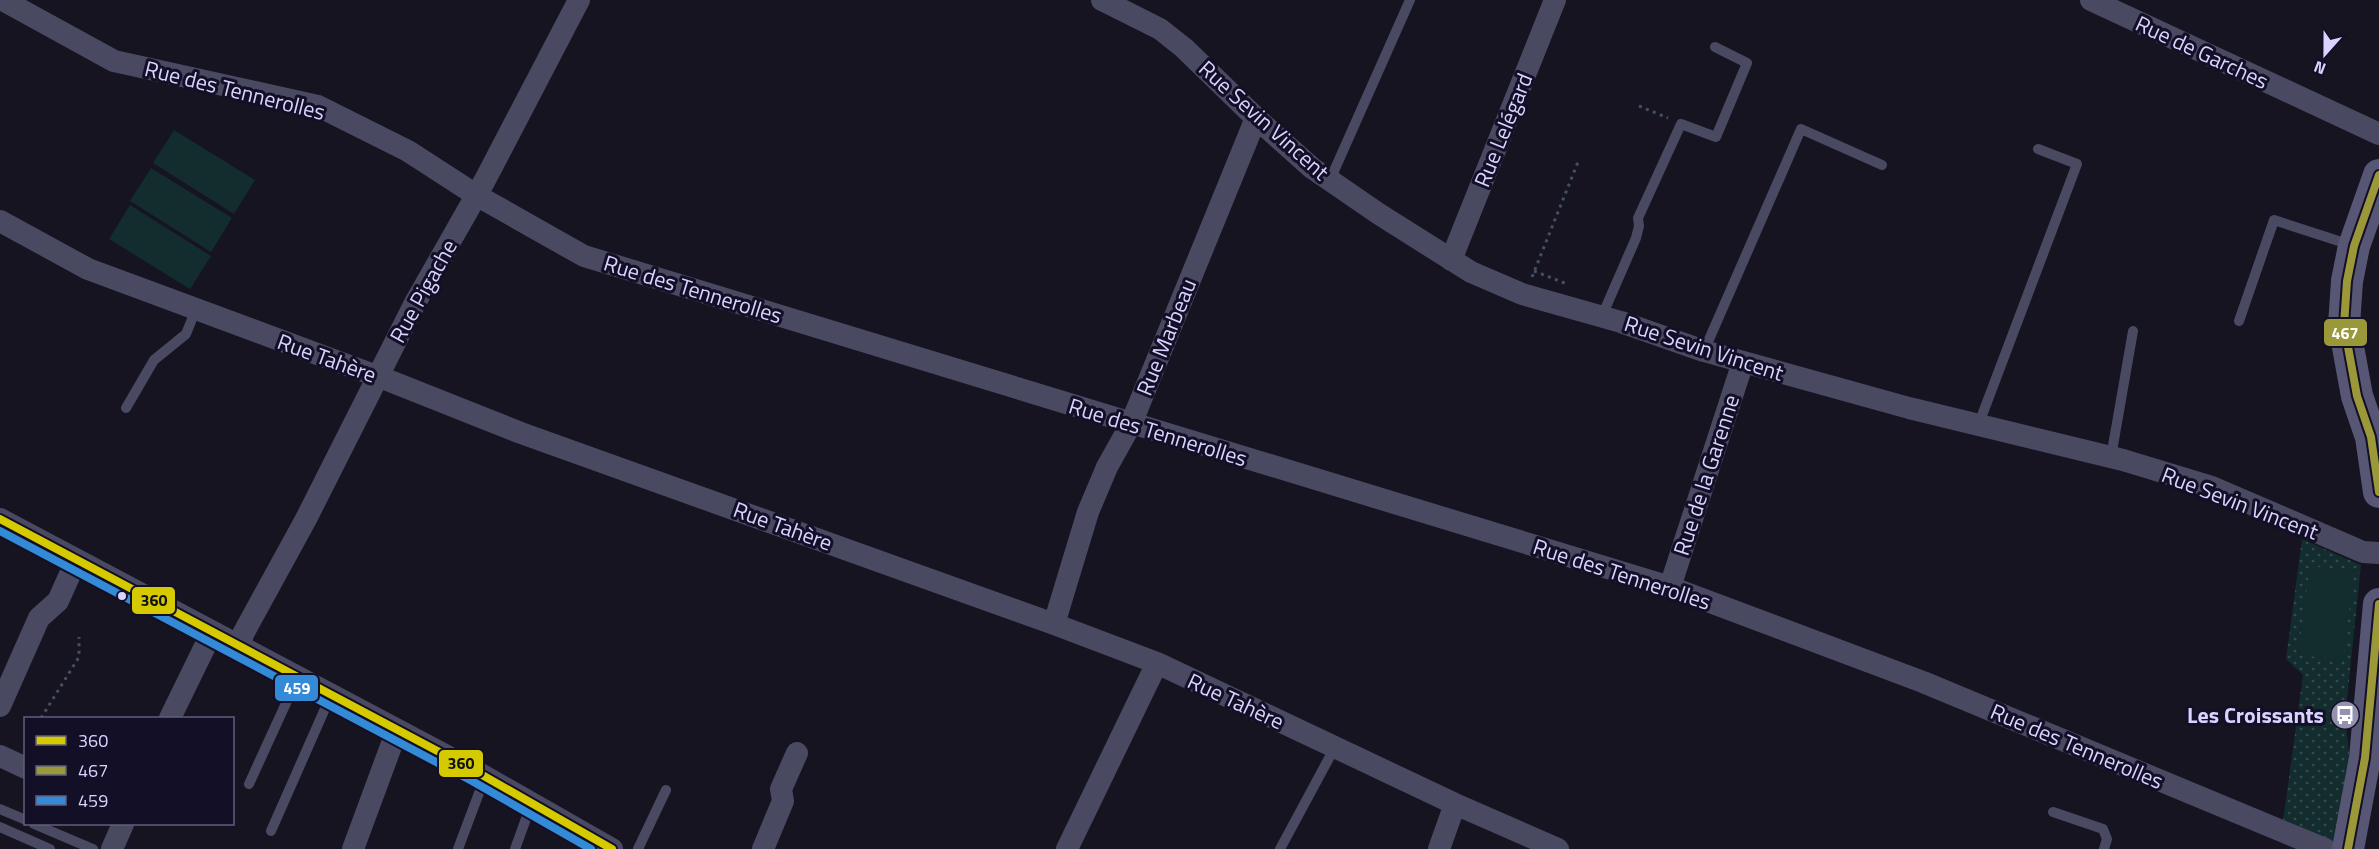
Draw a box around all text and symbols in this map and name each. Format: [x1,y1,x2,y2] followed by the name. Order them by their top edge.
[2130,6,2274,98] street label: Rue de Garches
[2295,24,2355,84] north arrow
[141,51,329,129] street label: Rue des Tennerolles
[1191,52,1337,188] street label: Rue Sevin Vincent
[2310,55,2329,81] text: N
[1465,68,1541,192] street label: Rue Lelégard
[381,233,465,349] street label: Rue Pigache
[600,246,786,332] street label: Rue des Tennerolles
[1127,273,1205,401] street label: Rue Marbeau
[1620,306,1788,390] street label: Rue Sevin Vincent
[2323,318,2368,347] line badge: 467
[2332,321,2358,345] text: 467
[273,324,381,392] street label: Rue Tahère
[1065,389,1251,475] street label: Rue des Tennerolles
[1664,390,1748,560] street label: Rue de la Garenne
[2157,457,2324,549] street label: Rue Sevin Vincent
[729,492,837,560] street label: Rue Tahère
[1529,529,1715,619] street label: Rue des Tennerolles
[131,586,176,615] line badge: 360
[141,588,167,612] text: 360
[116,590,128,602] unlabelled marker
[1182,664,1290,738] street label: Rue Tahère
[274,674,319,702] line badge: 459
[284,676,310,700] text: 459
[1985,694,2169,798] street label: Rue des Tennerolles
[2187,698,2324,732] place label: Les Croissants
[2329,699,2361,731] bus stop icon: Les Croissants
[24,717,234,825] legend
[78,727,108,754] text: 360
[438,749,484,778] line badge: 360
[448,751,474,775] text: 360
[78,757,108,784] text: 467
[78,787,108,814] text: 459

